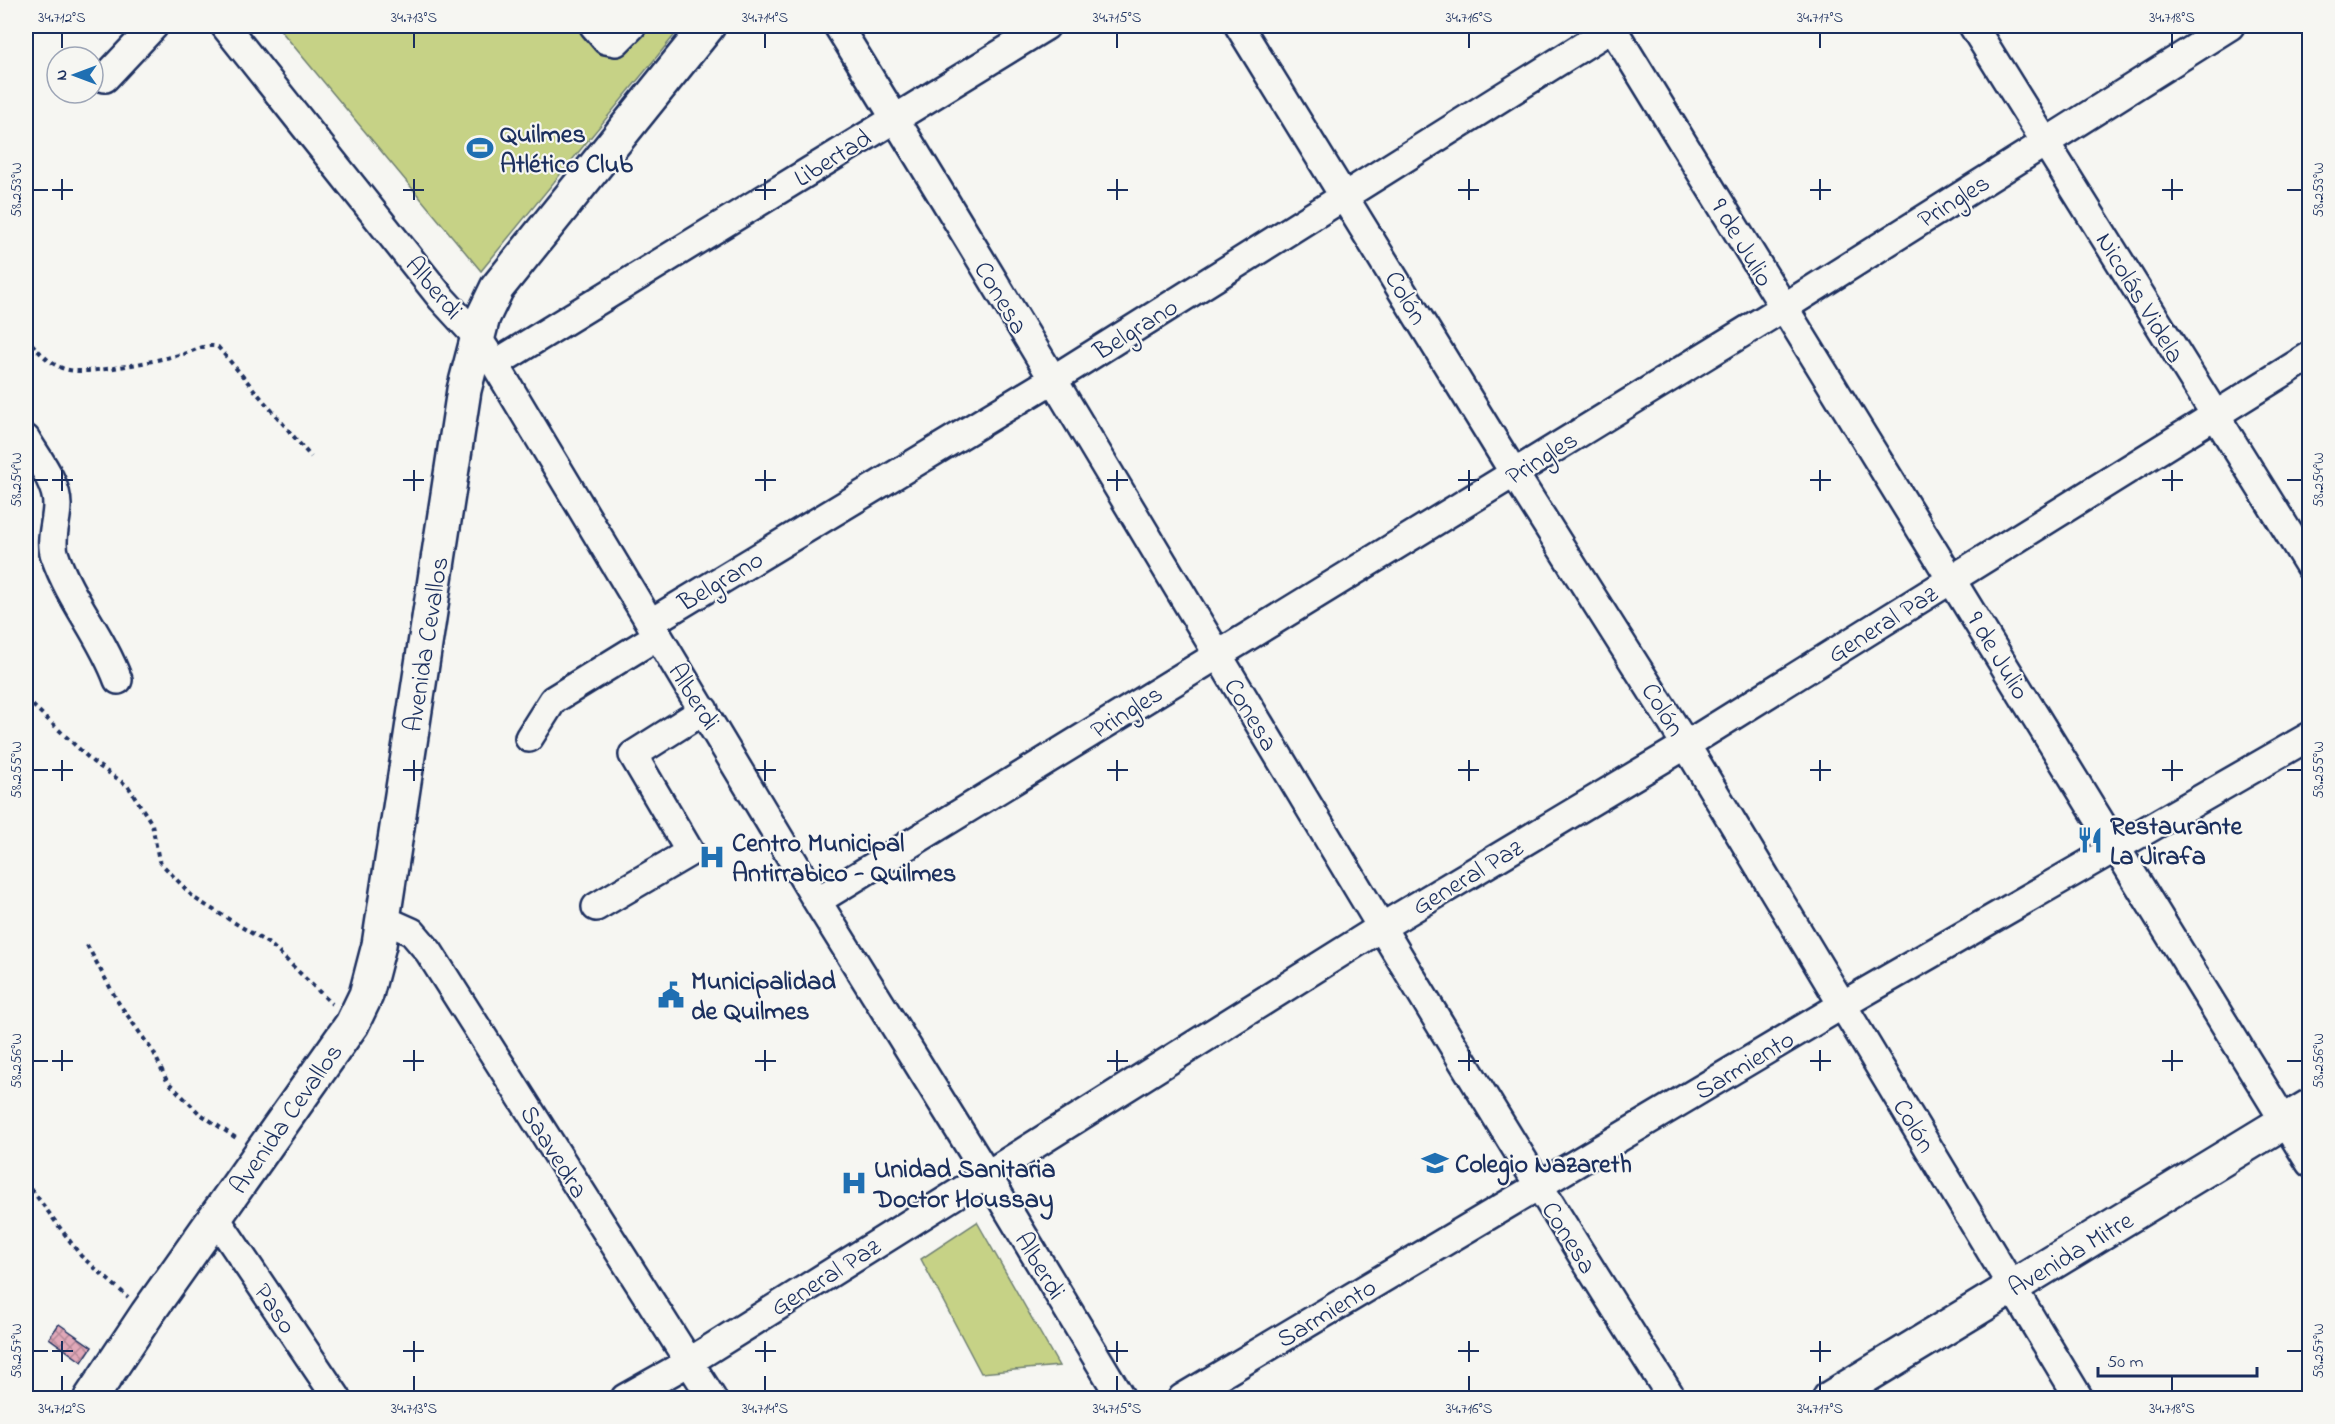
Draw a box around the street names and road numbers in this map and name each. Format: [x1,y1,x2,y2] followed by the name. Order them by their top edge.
[787,121,880,198] street label: Libertad
[1911,166,1998,240] street label: Pringles
[1699,192,1782,295] street label: 9 de Julio
[2084,226,2192,371] street label: Nicolás Videla
[395,249,471,329] street label: Alberdi
[963,255,1036,342] street label: Conesa
[1373,264,1436,333] street label: Colón
[1086,290,1186,372] street label: Belgrano
[1499,423,1586,497] street label: Pringles
[671,542,771,623] street label: Belgrano
[395,554,461,735] street label: Avenida Cevallos
[1821,577,1946,674] street label: General Paz
[1955,605,2038,708] street label: 9 de Julio
[657,657,728,739] street label: Alberdi
[1213,672,1286,759] street label: Conesa
[1630,676,1693,745] street label: Colón
[1084,677,1171,751] street label: Pringles
[1406,830,1531,927] street label: General Paz
[1688,1022,1803,1111] street label: Sarmiento
[221,1036,354,1203] street label: Avenida Cevallos
[1881,1092,1944,1161] street label: Colón
[509,1098,596,1207] street label: Saavedra
[1530,1195,1605,1282] street label: Conesa
[2002,1203,2142,1308] street label: Avenida Mitre
[1003,1225,1074,1308] street label: Alberdi
[764,1230,889,1327] street label: General Paz
[1270,1270,1385,1359] street label: Sarmiento
[243,1277,304,1343] street label: Paso

